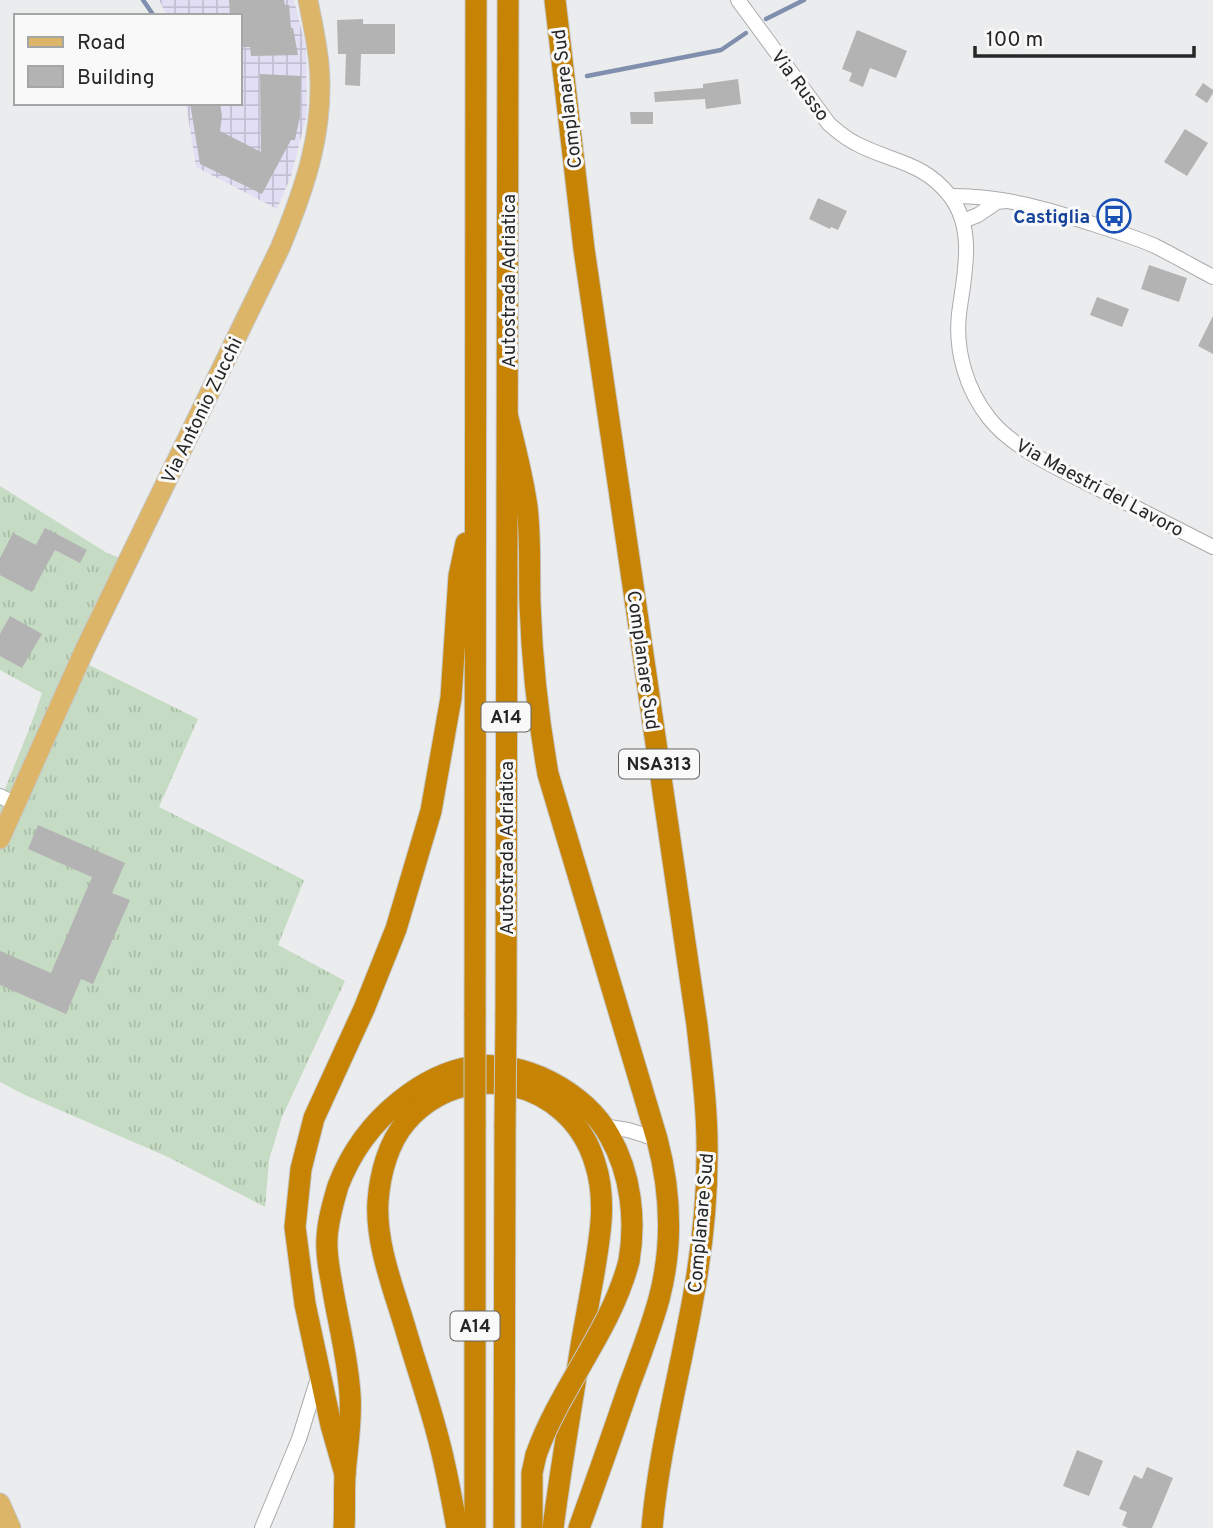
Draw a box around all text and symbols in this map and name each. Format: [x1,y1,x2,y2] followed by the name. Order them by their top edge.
[14,14,242,105] legend
[975,14,1194,58] scale bar
[986,27,1043,54] text: 100 m
[548,28,588,170] street label: Complanare Sud
[77,30,126,57] text: Road
[765,46,834,127] street label: Via Russo
[77,65,155,92] text: Building
[498,194,522,368] street label: Autostrada Adriatica
[1095,197,1133,235] bus stop icon: Castiglia
[1013,206,1090,230] place label: Castiglia
[157,334,249,488] street label: Via Antonio Zucchi
[1011,434,1187,543] street label: Via Maestri del Lavoro
[620,589,664,732] street label: Complanare Sud
[482,702,530,732] road number: A14
[619,750,699,778] road number: NSA313
[496,761,520,935] street label: Autostrada Adriatica
[684,1152,720,1294] street label: Complanare Sud
[450,1311,500,1340] road number: A14

